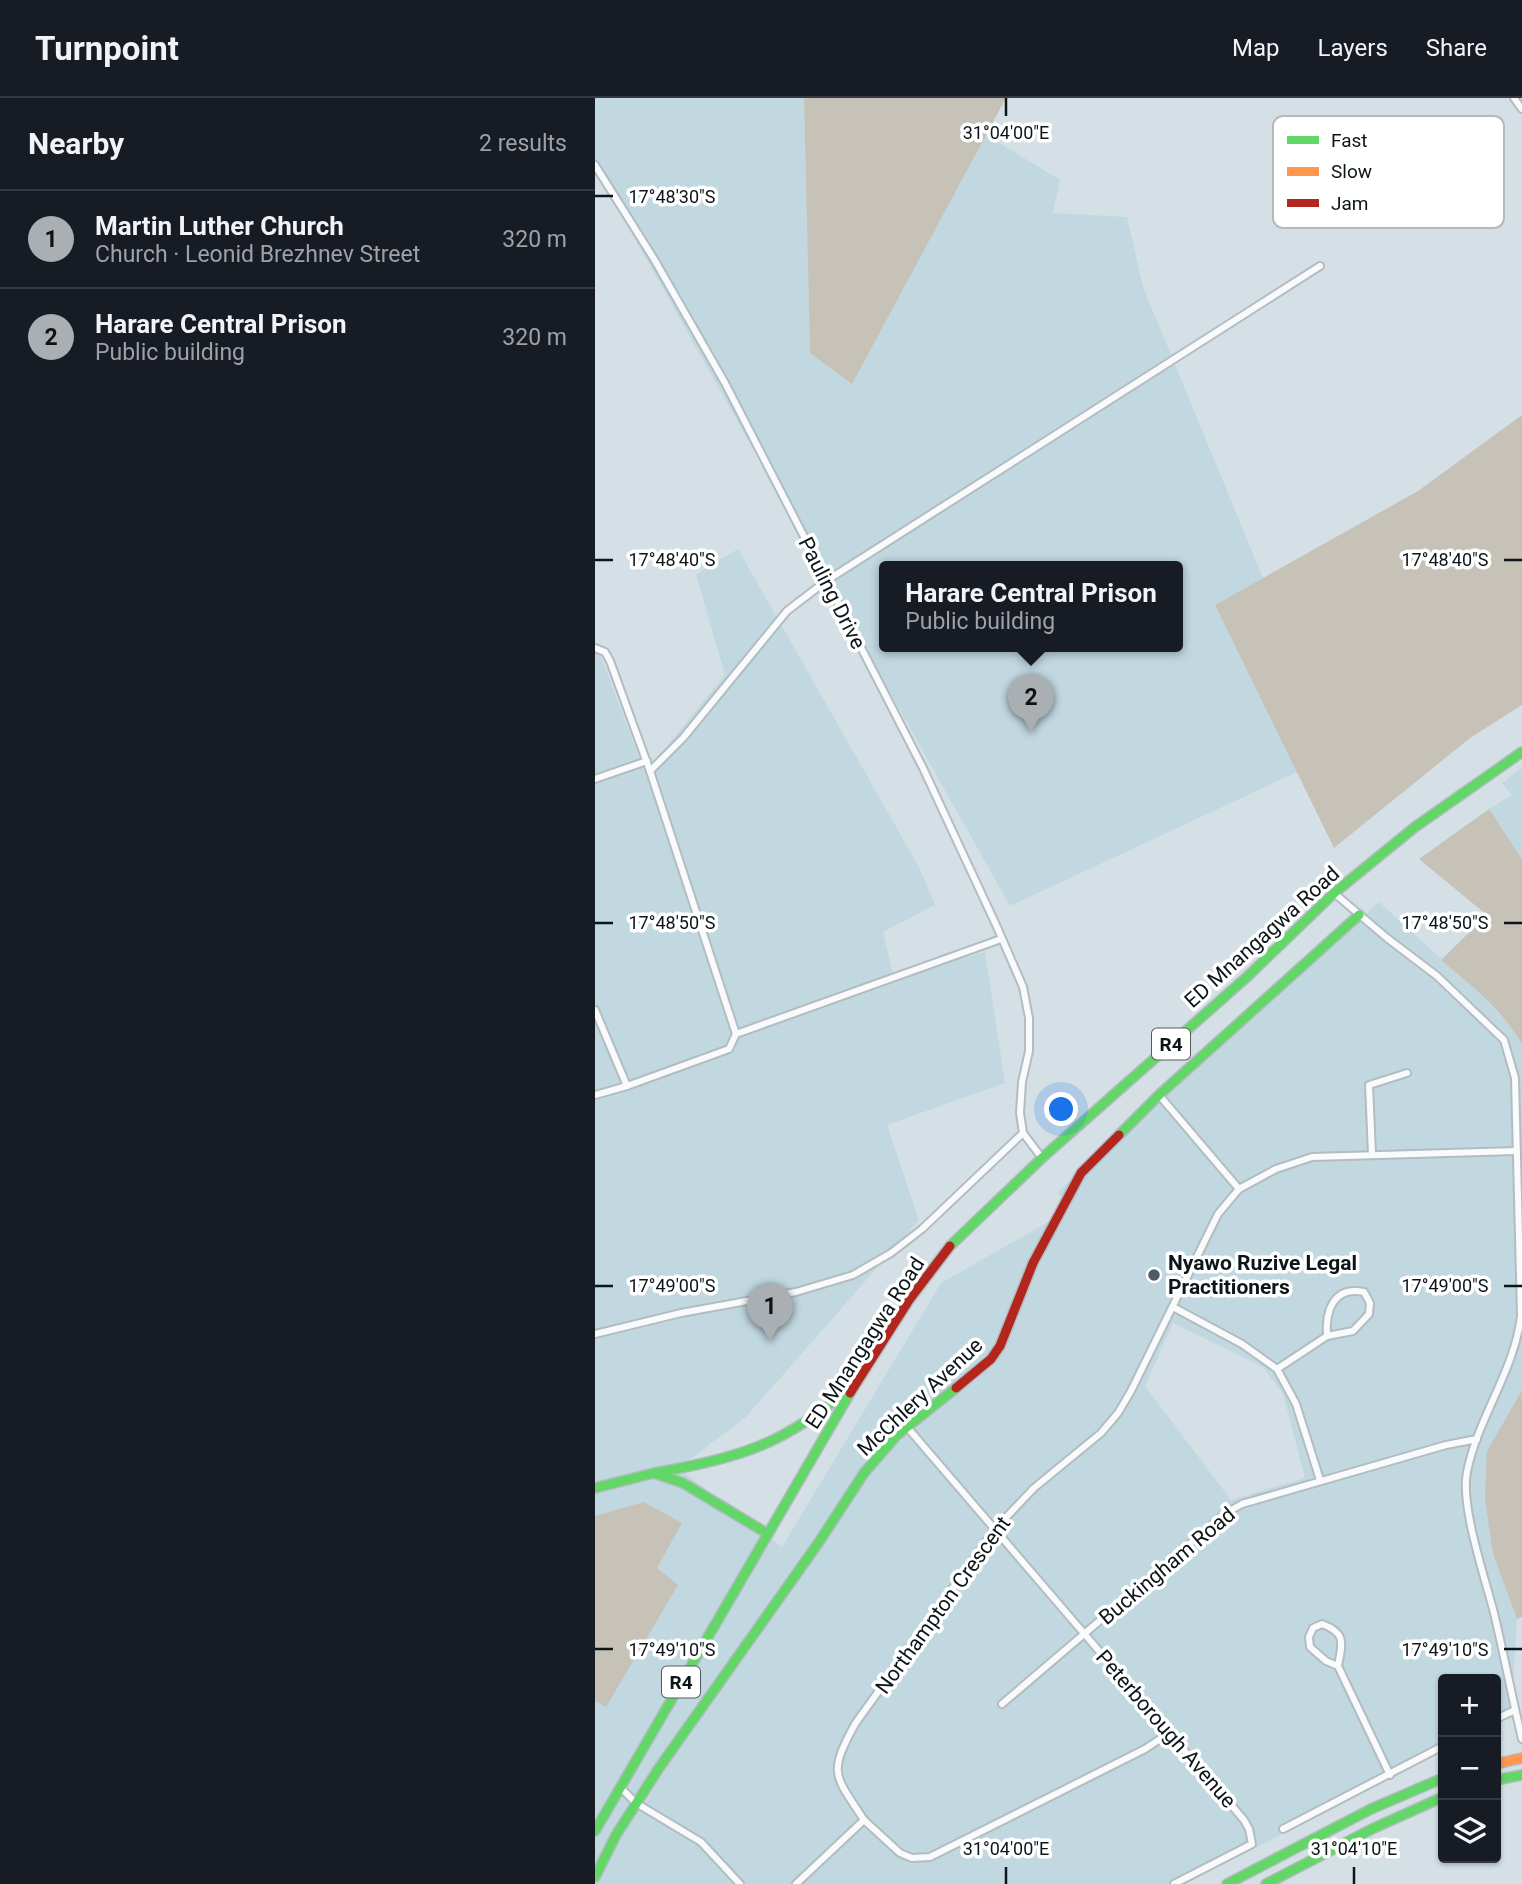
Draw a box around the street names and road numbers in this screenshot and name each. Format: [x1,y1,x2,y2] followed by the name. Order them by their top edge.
[794,533,870,653] street label: Pauling Drive
[1180,861,1344,1013] street label: ED Mnangagwa Road
[1152,1028,1190,1060] road number: R4
[801,1253,929,1433] street label: ED Mnangagwa Road
[853,1333,987,1461] street label: McChlery Avenue
[1094,1502,1240,1630] street label: Buckingham Road
[871,1512,1015,1698] street label: Northampton Crescent
[1091,1645,1241,1813] street label: Peterborough Avenue
[662,1666,700,1698] road number: R4

